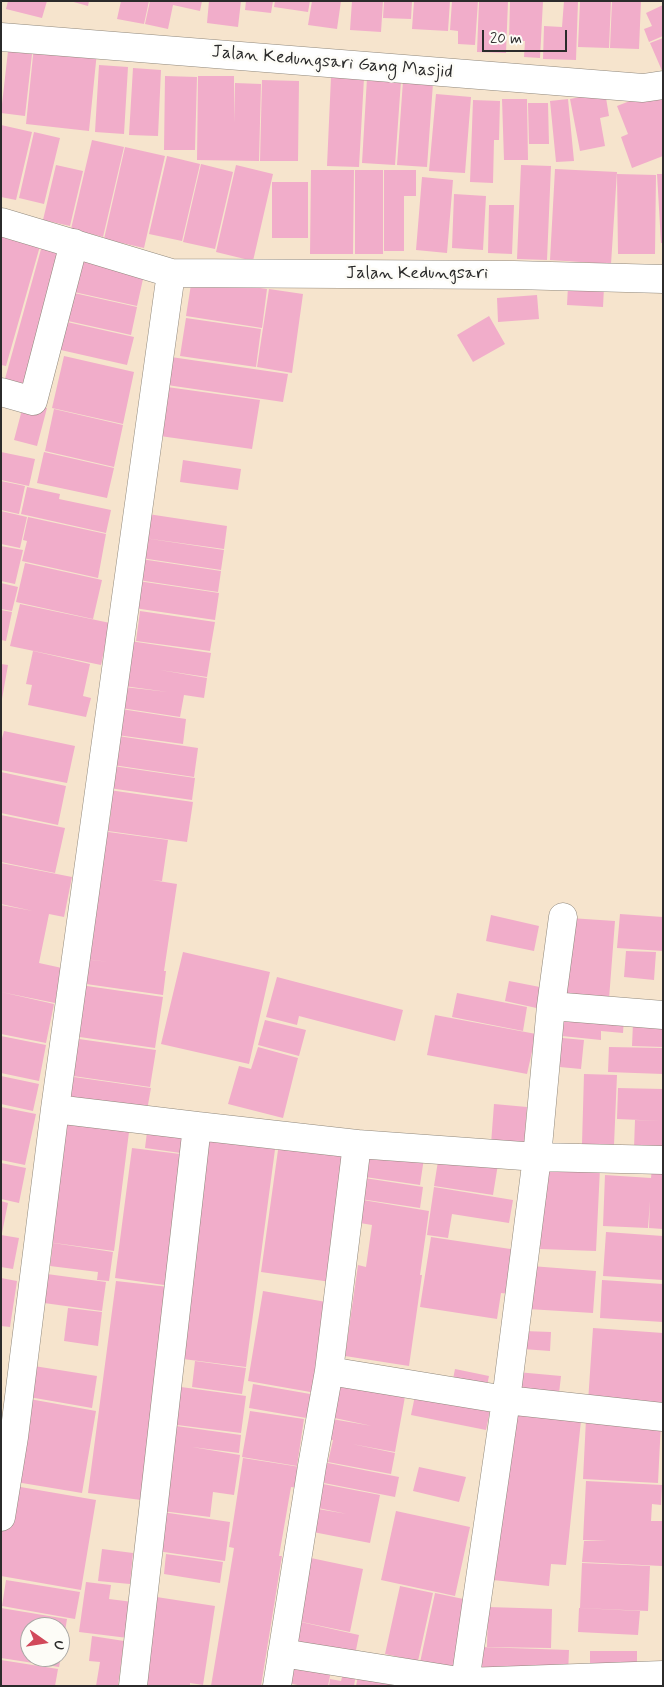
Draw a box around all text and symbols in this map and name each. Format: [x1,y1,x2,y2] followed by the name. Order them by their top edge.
[484,20,569,52] scale bar
[490,29,522,49] text: 20 m
[211,42,453,84] street label: Jalan Kedungsari Gang Masjid
[346,263,488,285] street label: Jalan Kedungsari
[20,1617,70,1667] north arrow
[49,1639,68,1652] text: U

